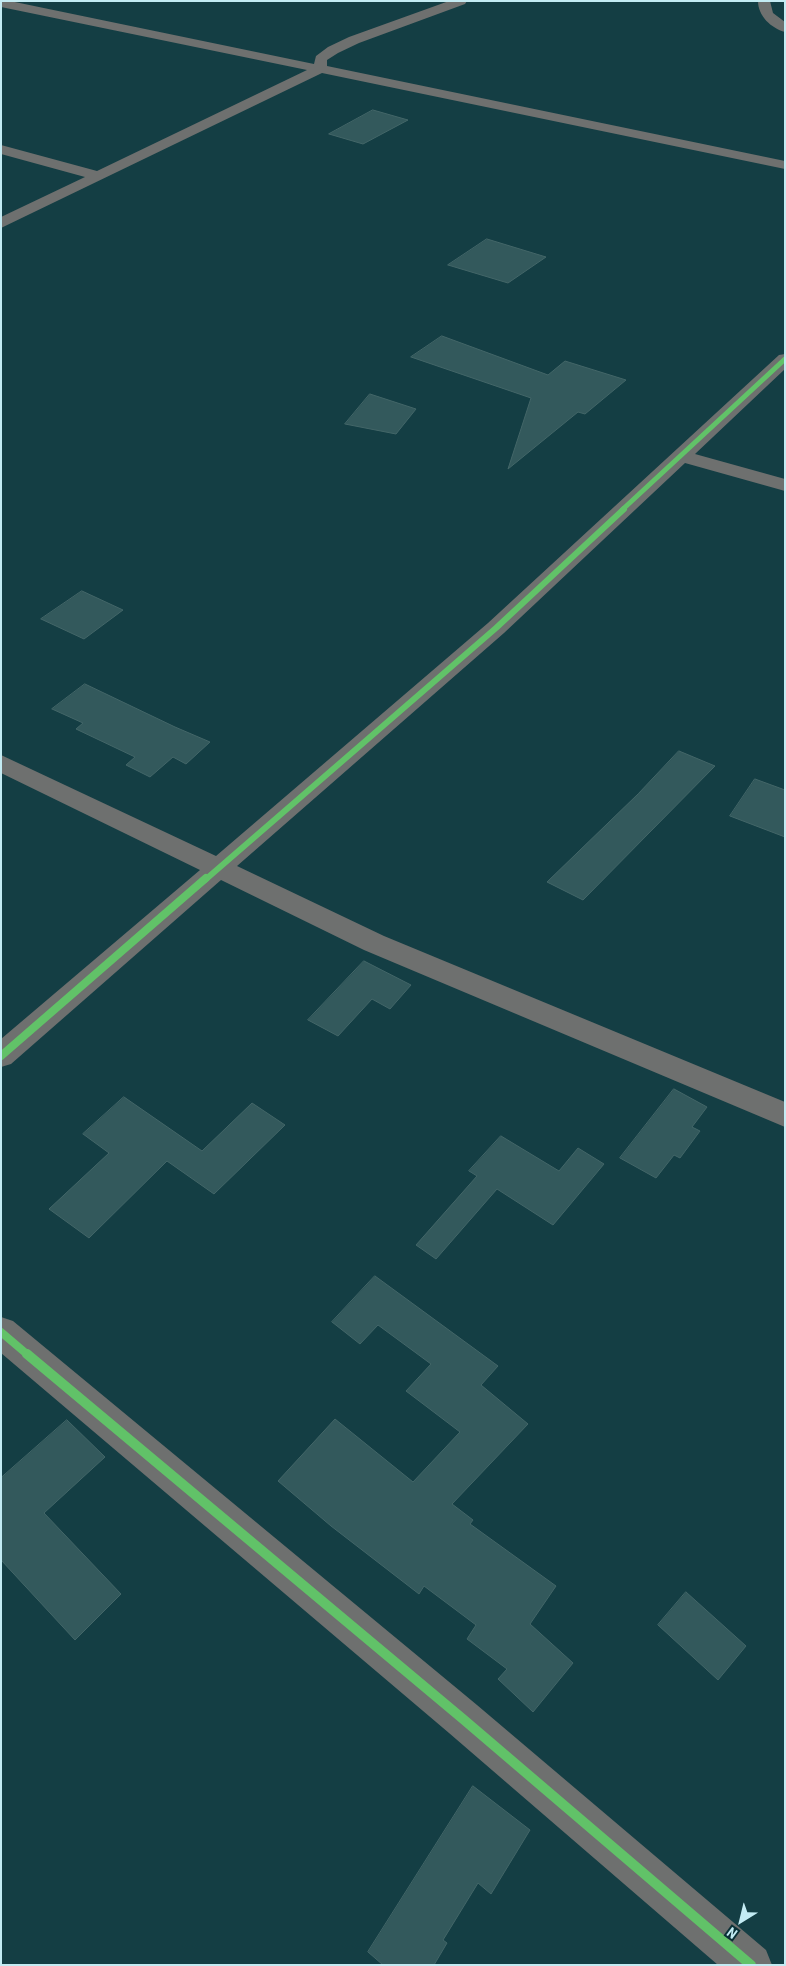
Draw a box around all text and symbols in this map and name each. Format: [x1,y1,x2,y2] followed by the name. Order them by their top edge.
[716,1896,766,1946] north arrow
[724,1924,740,1942] text: N

